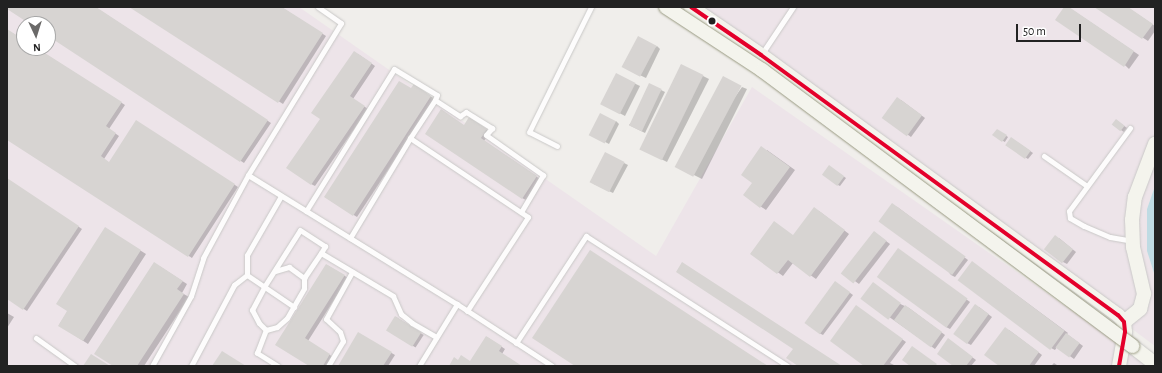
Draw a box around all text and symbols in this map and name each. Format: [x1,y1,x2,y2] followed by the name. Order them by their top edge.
[16,16,56,56] north arrow
[707,16,717,26] unlabelled marker
[1018,16,1083,42] scale bar
[1023,25,1046,37] text: 50 m
[33,42,41,53] text: N

